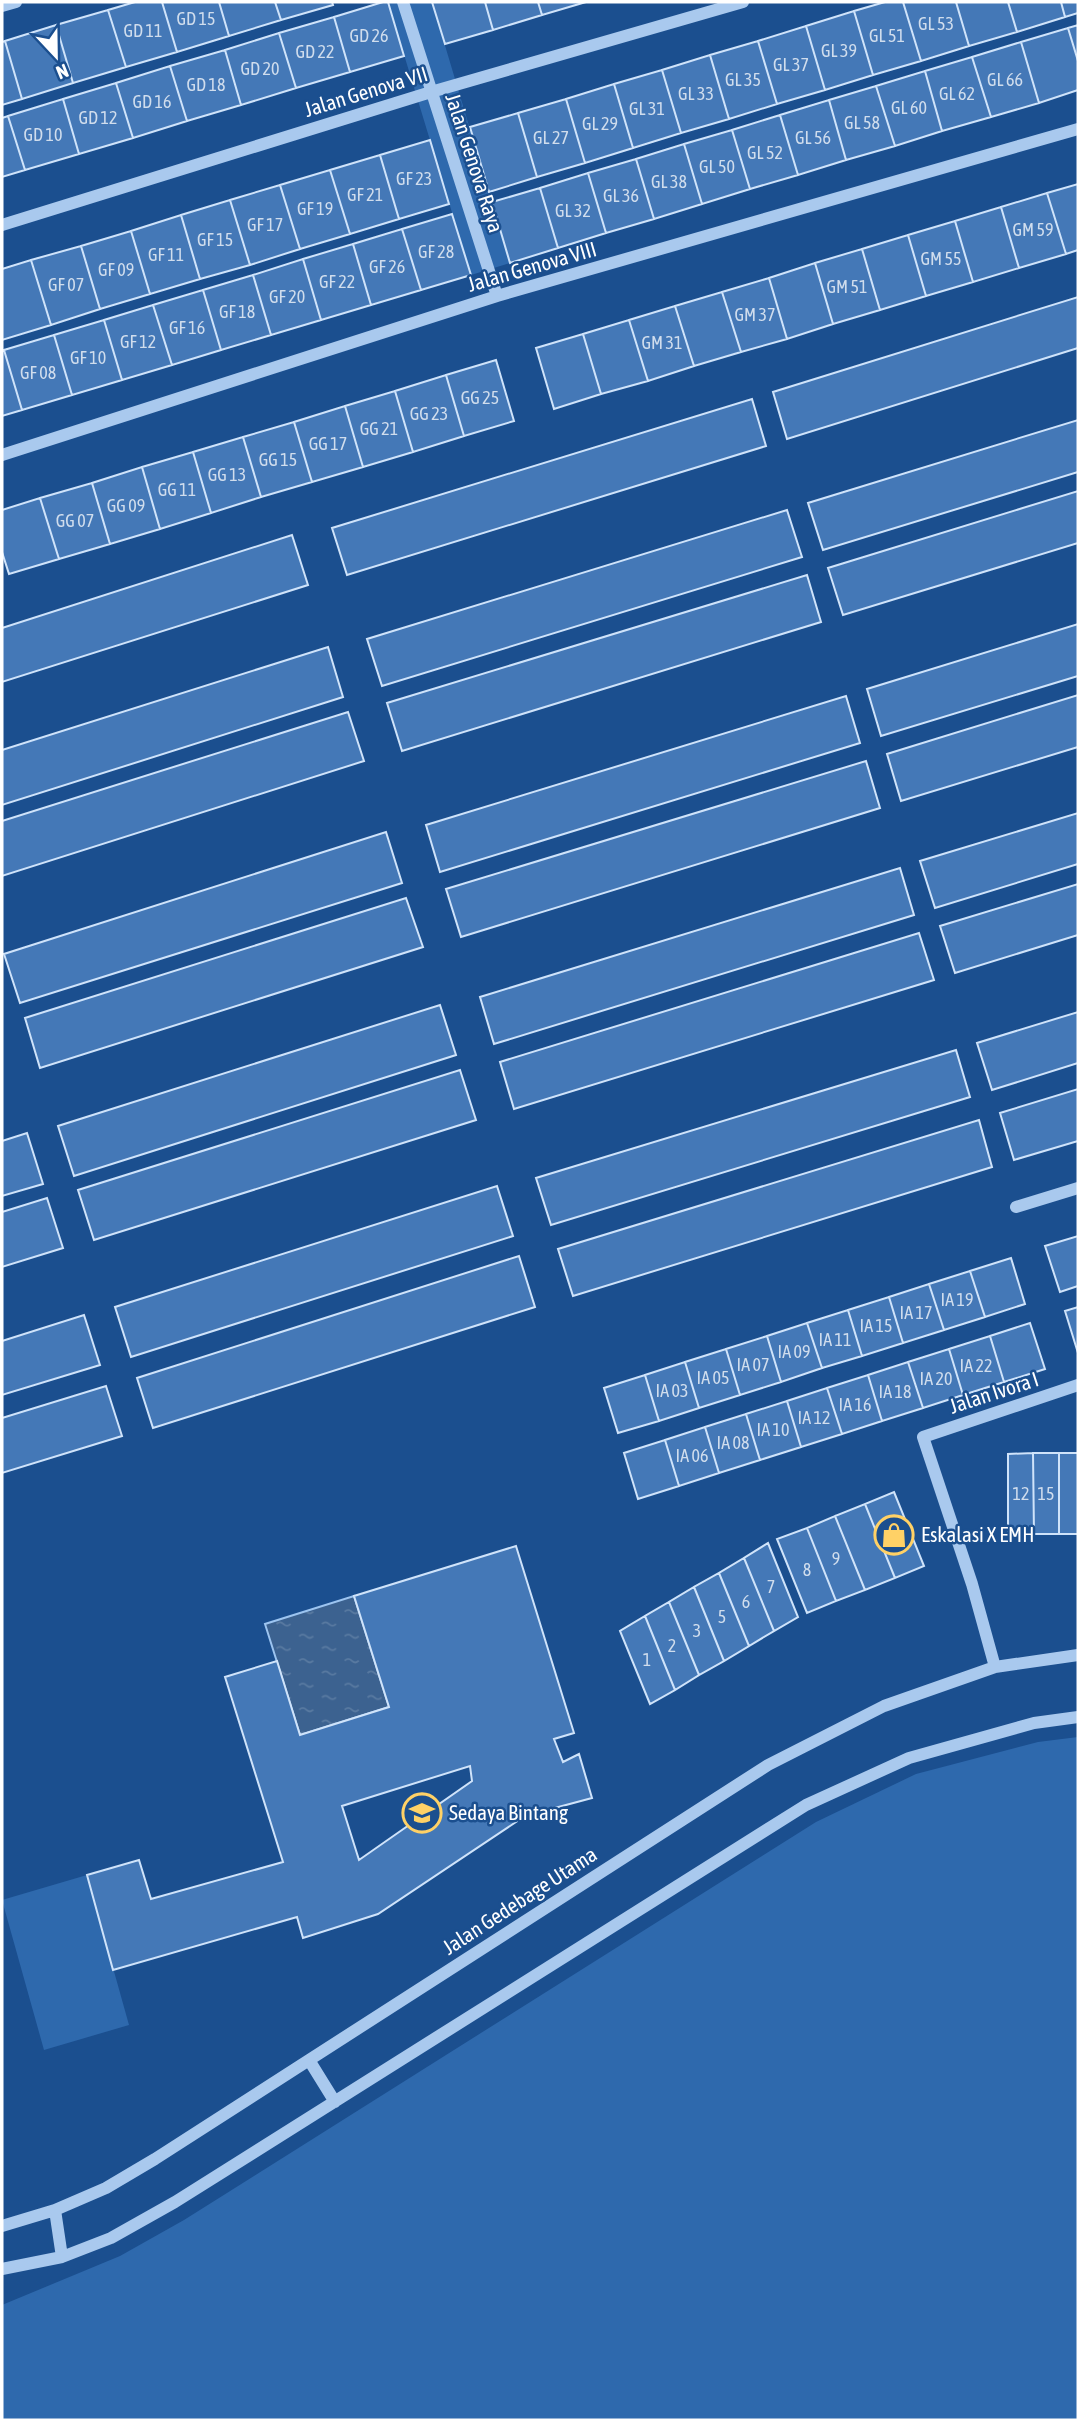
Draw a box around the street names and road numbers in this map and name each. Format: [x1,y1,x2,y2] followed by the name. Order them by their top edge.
[301,61,430,121] street label: Jalan Genova VII
[441,90,509,235] street label: Jalan Genova Raya
[465,236,599,296] street label: Jalan Genova VIII
[946,1366,1041,1418] street label: Jalan Ivora I
[438,1841,601,1959] street label: Jalan Gedebage Utama

